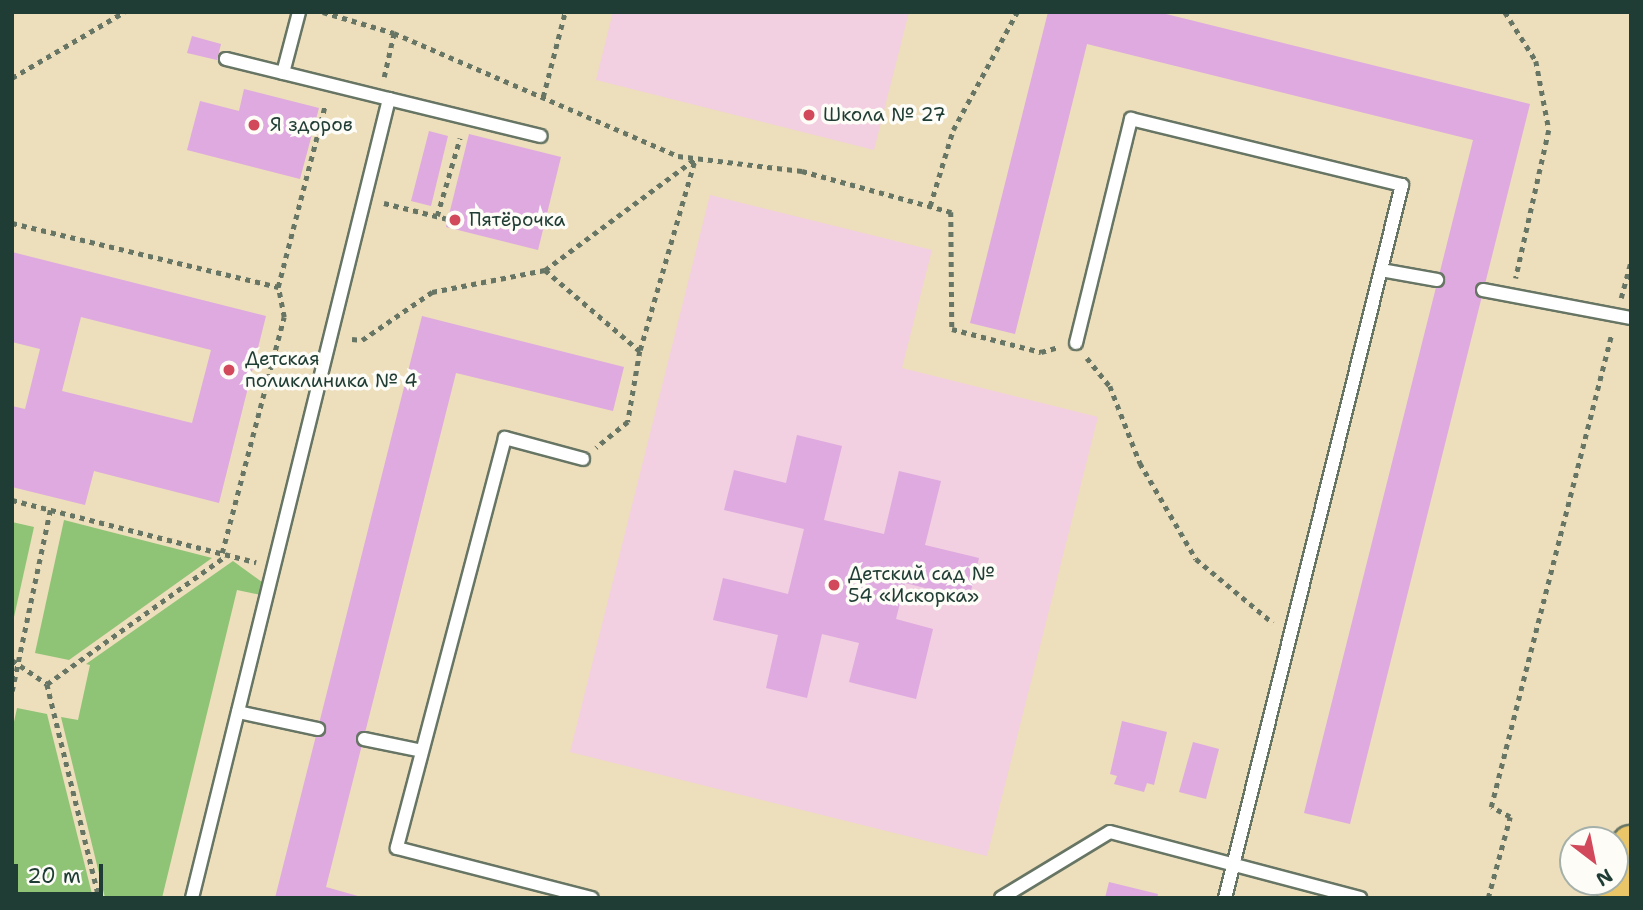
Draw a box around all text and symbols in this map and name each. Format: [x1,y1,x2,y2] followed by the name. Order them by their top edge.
[823,104,946,126] place label: Школа № 27
[801,107,817,123] marker: Школа № 27
[270,114,353,136] place label: Я здоров
[244,115,264,135] marker: Я здоров
[469,209,565,231] place label: Пятёрочка
[447,212,463,228] marker: Пятёрочка
[245,348,418,392] place label: Детская поликлиника № 4
[219,360,239,380] marker: Детская поликлиника № 4
[848,563,995,607] place label: Детский сад № 54 «Искорка»
[826,577,842,593] marker: Детский сад № 54 «Искорка»
[1559,826,1629,896] north arrow
[18,850,107,894] scale bar
[27,862,81,890] text: 20 m
[1591,863,1617,892] text: N

